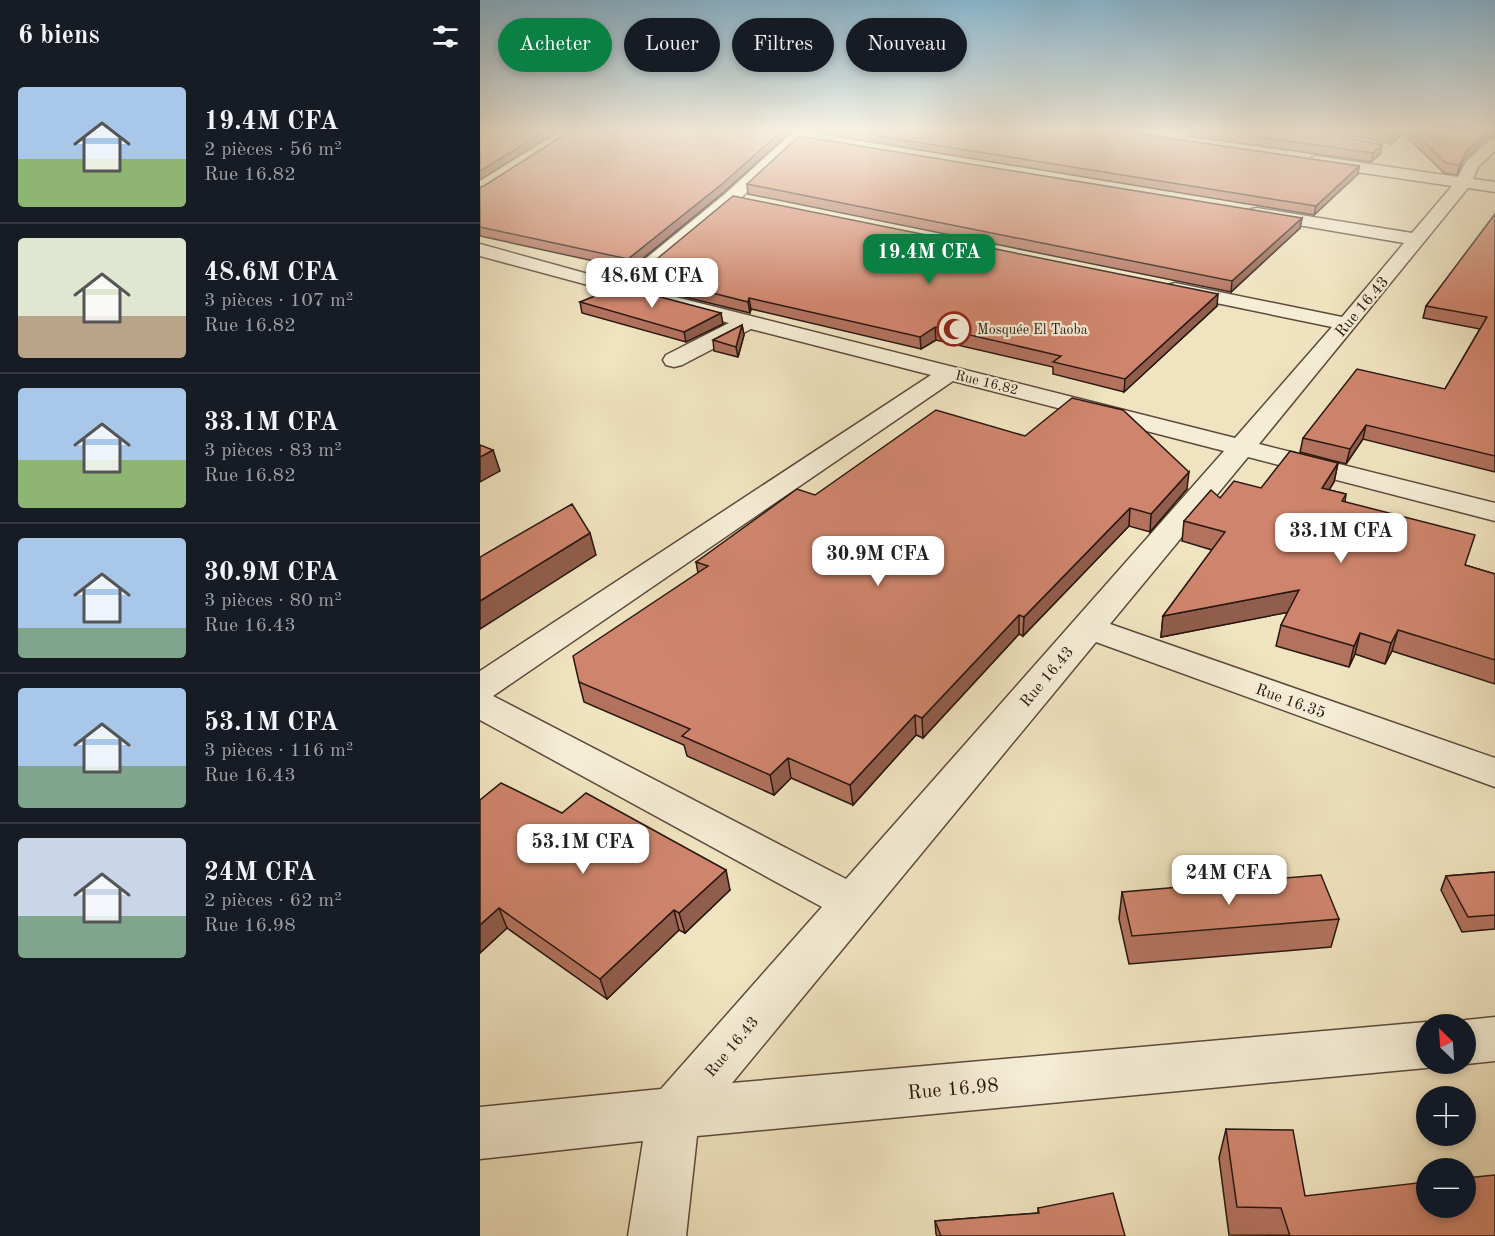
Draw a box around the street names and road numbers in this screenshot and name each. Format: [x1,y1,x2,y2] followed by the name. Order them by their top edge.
[1333,274,1392,341] street label: Rue 16.43
[954,368,1020,398] street label: Rue 16.82
[1018,644,1077,711] street label: Rue 16.43
[1253,682,1328,722] street label: Rue 16.35
[703,1014,762,1081] street label: Rue 16.43
[907,1076,1000,1104] street label: Rue 16.98

